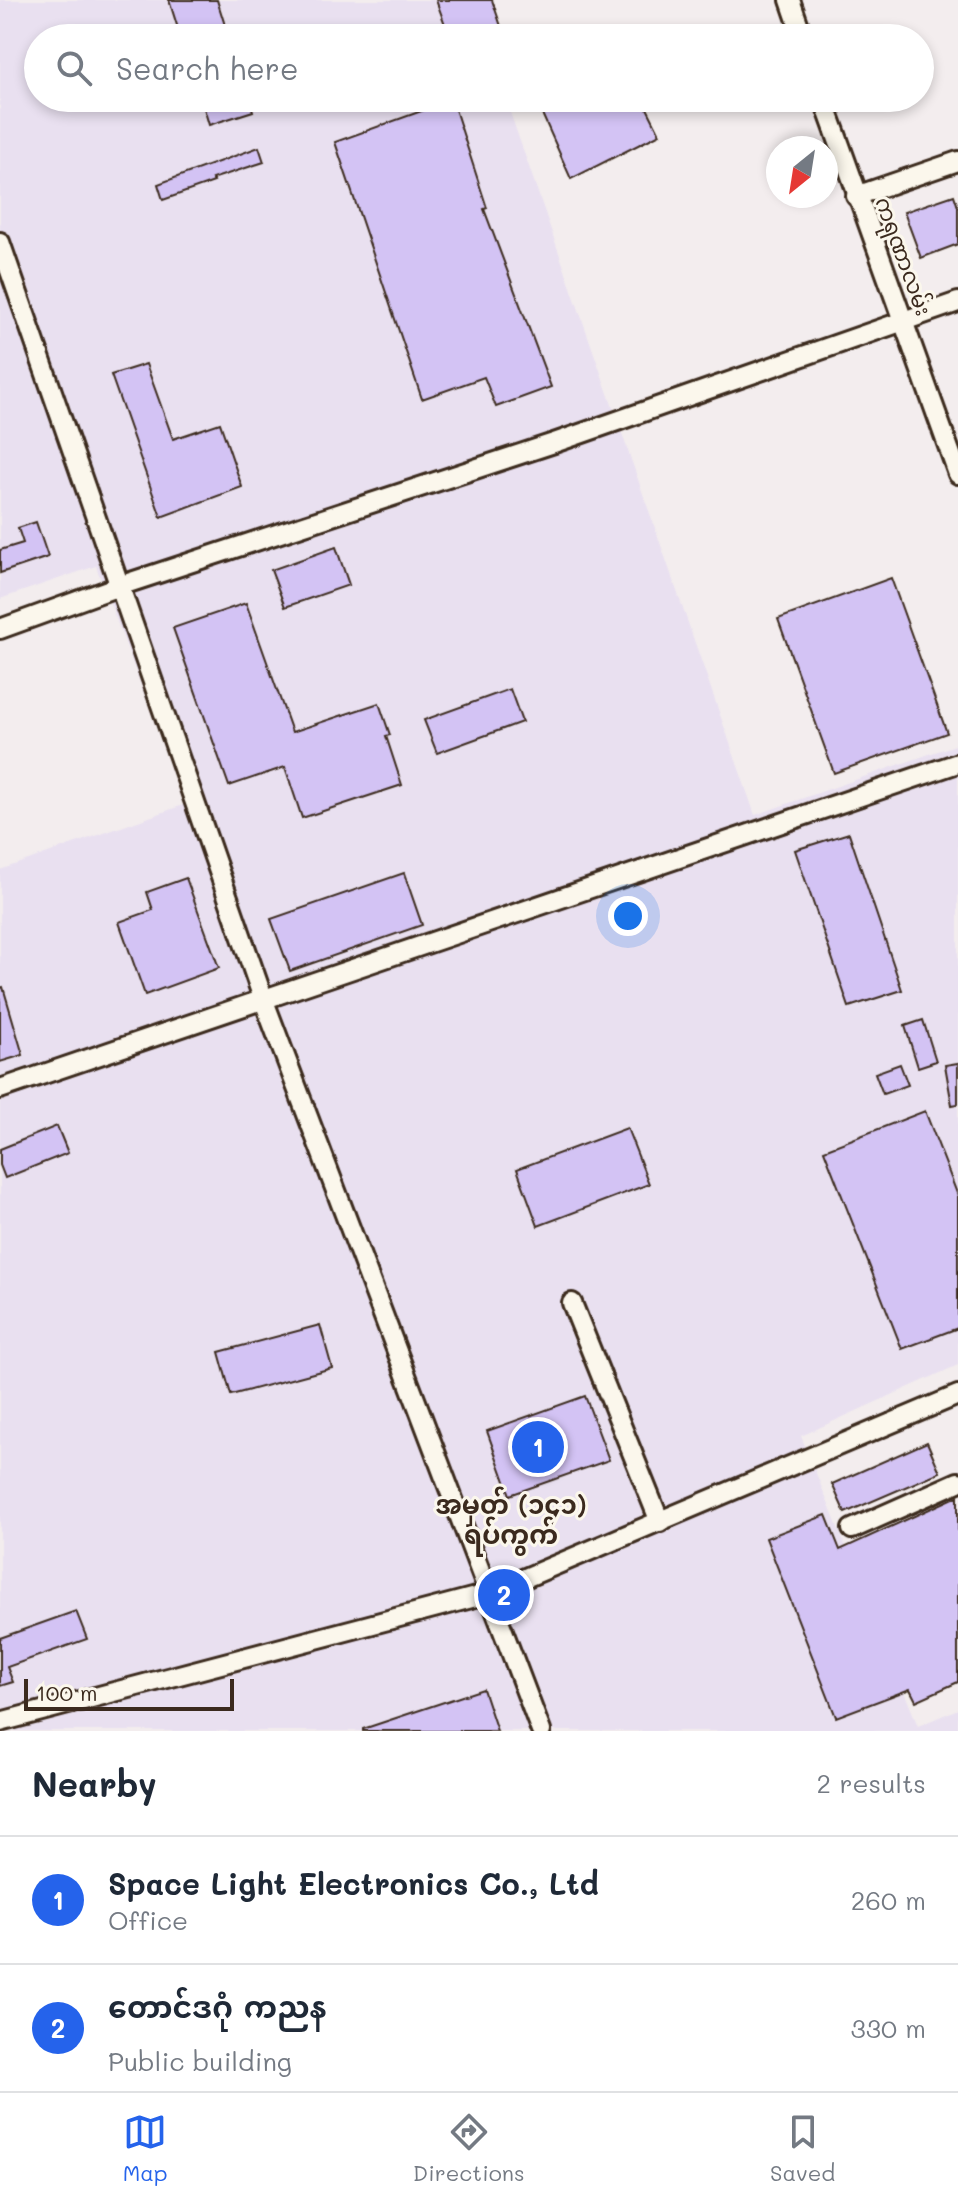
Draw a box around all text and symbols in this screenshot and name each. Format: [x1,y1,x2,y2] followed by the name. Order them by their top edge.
[24,24,934,112] search box
[52,46,96,90] icon: search
[116,48,299,88] text: Search here
[766,136,838,208] north arrow
[865,193,939,321] street label: ကရုဏာလမ်း
[608,896,648,936] your location
[512,1417,564,1477] pin: 1
[435,1486,587,1557] district label: အမှတ် (၁၄၁) ရပ်ကွက်
[478,1565,530,1625] pin: 2
[24,1675,234,1711] scale bar
[36,1678,98,1707] text: 100 m
[32,1761,157,1806] text: Nearby
[817,1766,926,1800] text: 2 results
[108,1863,599,1903] text: Space Light Electronics Co., Ltd
[52,1883,64,1917] text: 1
[851,1883,926,1917] text: 260 m
[108,1903,188,1937] text: Office
[108,1986,326,2026] text: တောင်ဒဂုံ ကညန
[51,2011,65,2045] text: 2
[850,2011,926,2045] text: 330 m
[108,2044,292,2078] text: Public building
[123,2110,168,2187] tab: Map
[413,2110,525,2187] tab: Directions
[770,2110,835,2187] tab: Saved

